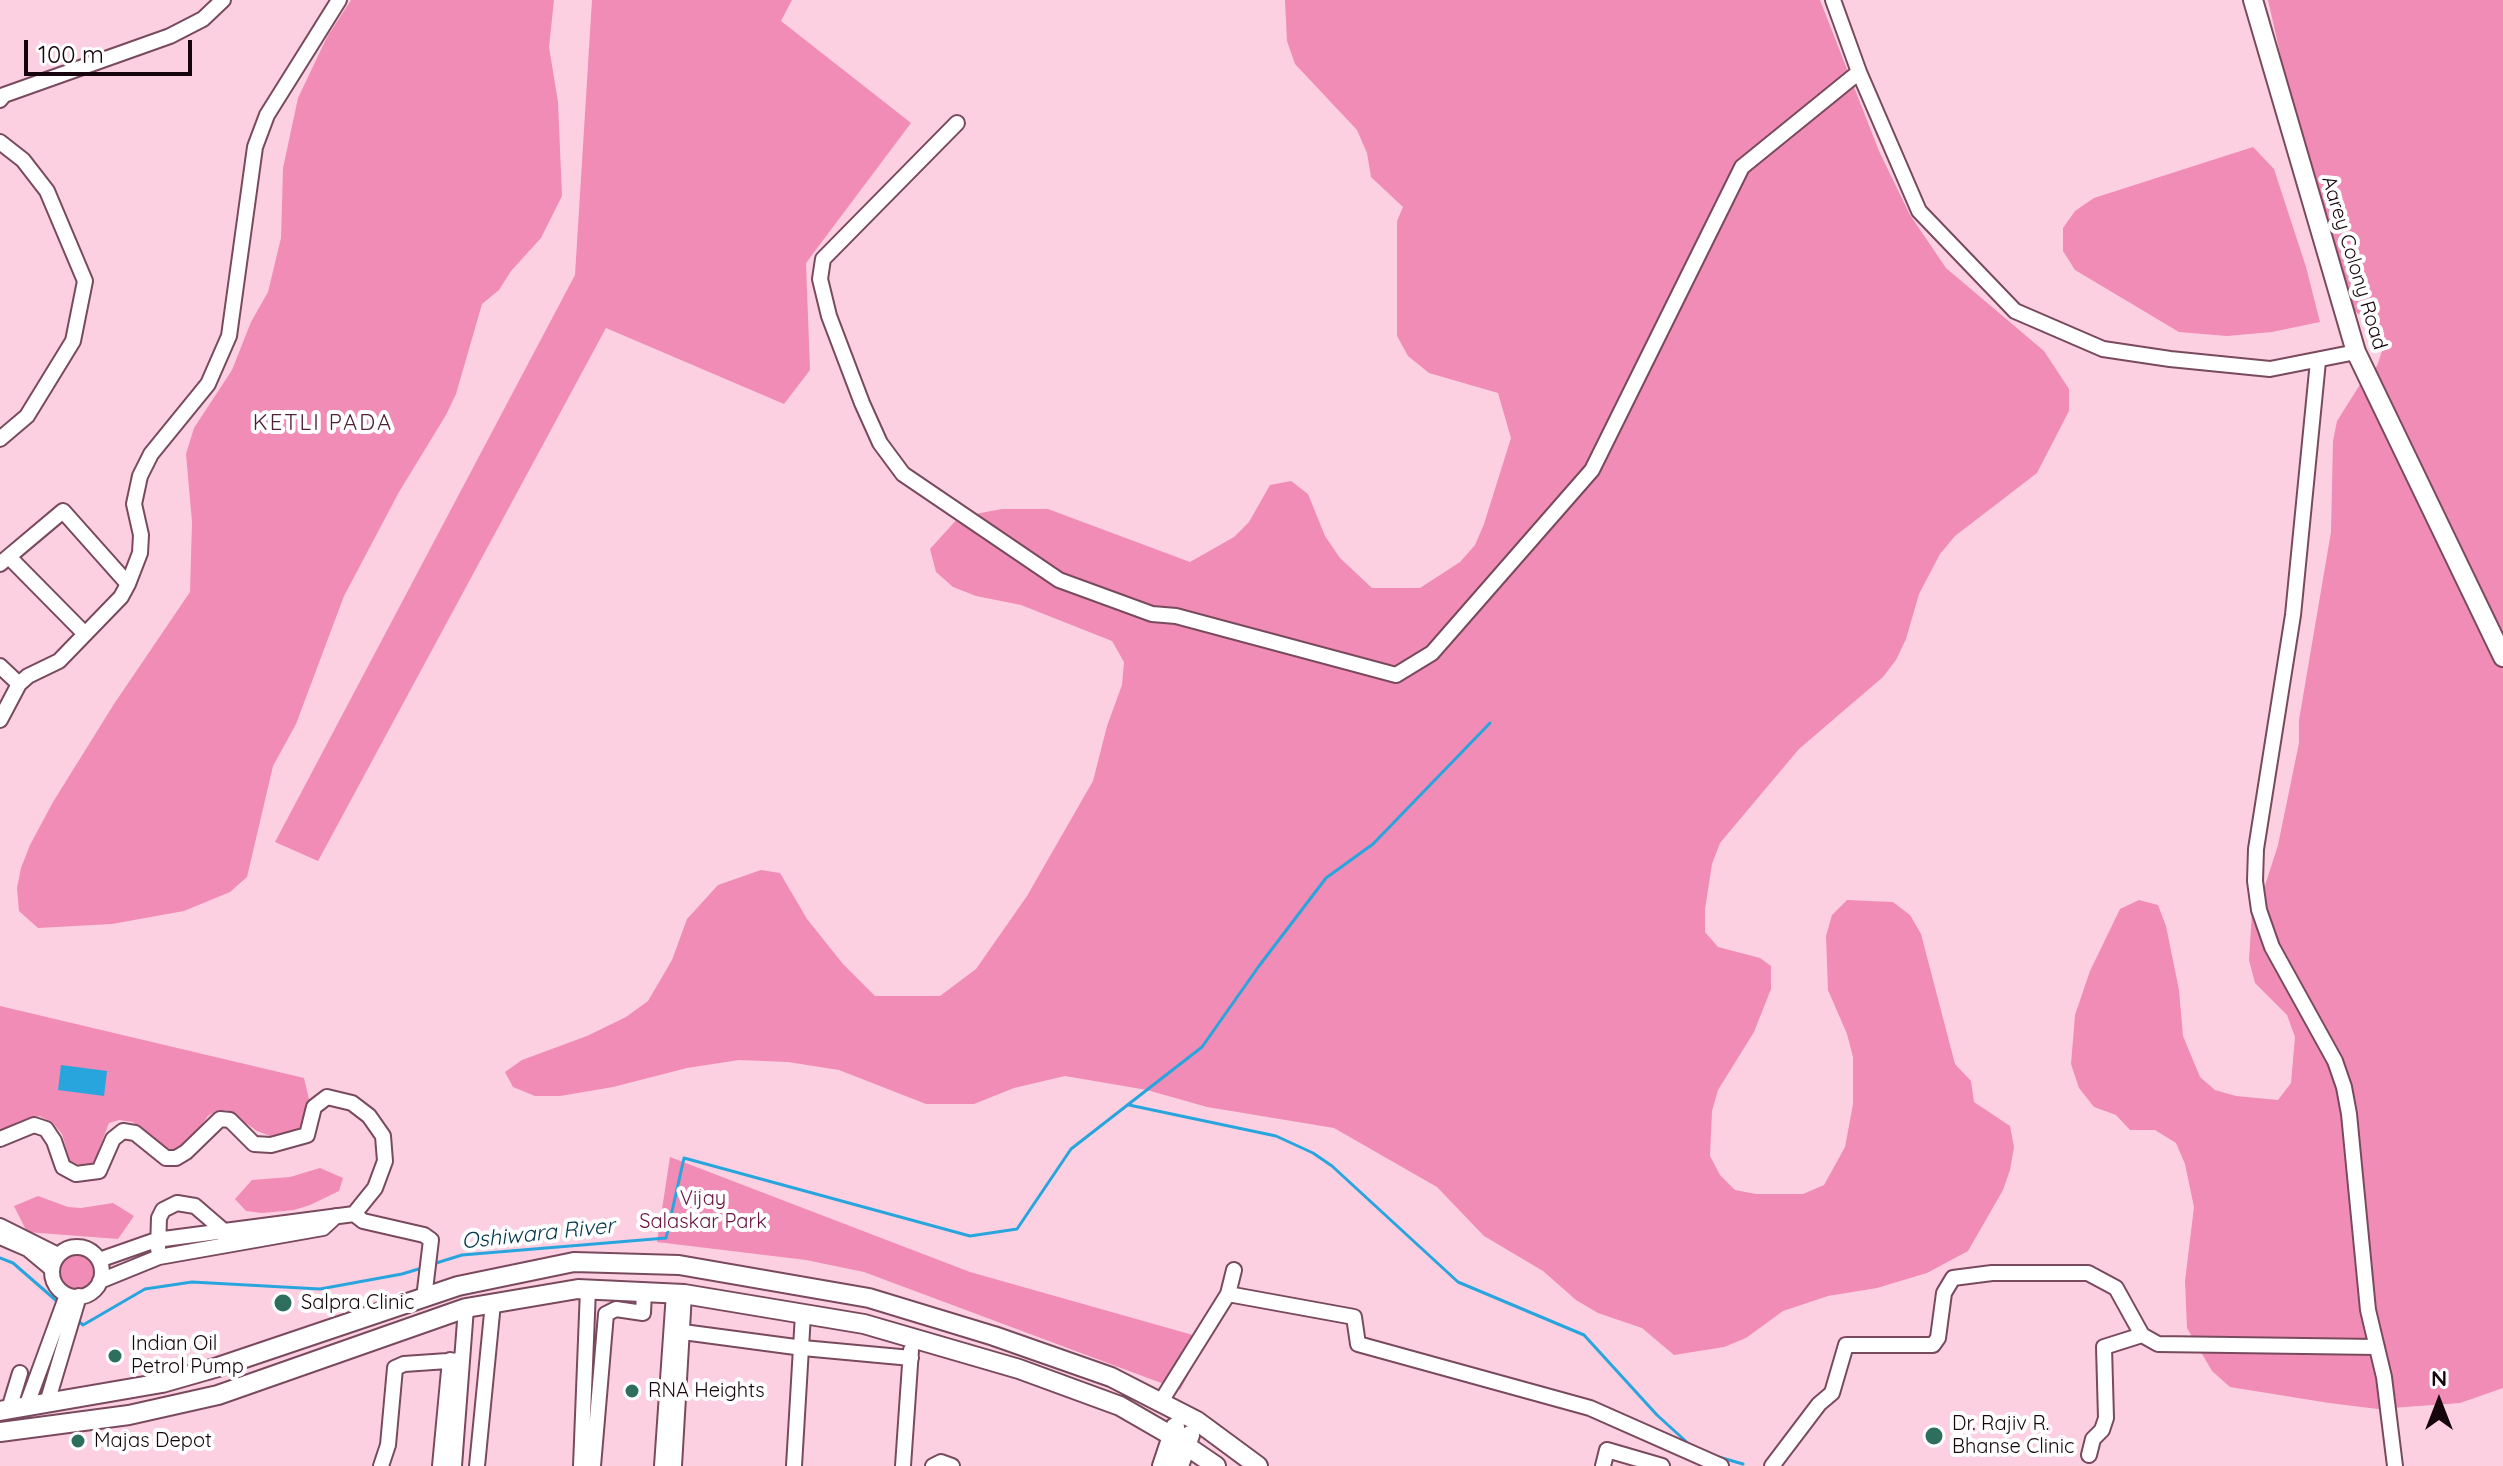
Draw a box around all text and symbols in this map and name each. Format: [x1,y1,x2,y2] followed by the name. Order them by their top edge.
[28,24,196,74] scale bar
[38,39,104,69] text: 100 m
[2316,173,2392,353] street label: Aarey Colony Road
[253,410,393,436] district label: KETLI PADA
[639,1187,767,1234] park label: Vijay Salaskar Park
[460,1213,616,1255] water label: Oshiwara River
[301,1291,414,1315] place label: Salpra Clinic
[272,1292,294,1314] marker: Salpra Clinic
[131,1332,244,1379] place label: Indian Oil Petrol Pump
[106,1347,124,1365] marker: Indian Oil Petrol Pump
[2399,1362,2479,1442] north arrow
[2431,1364,2447,1392] text: N
[648,1379,765,1403] place label: RNA Heights
[623,1382,641,1400] marker: RNA Heights
[1952,1412,2074,1459] place label: Dr. Rajiv R. Bhanse Clinic
[1923,1425,1945,1447] marker: Dr. Rajiv R. Bhanse Clinic
[94,1429,212,1453] place label: Majas Depot
[69,1432,87,1450] marker: Majas Depot

